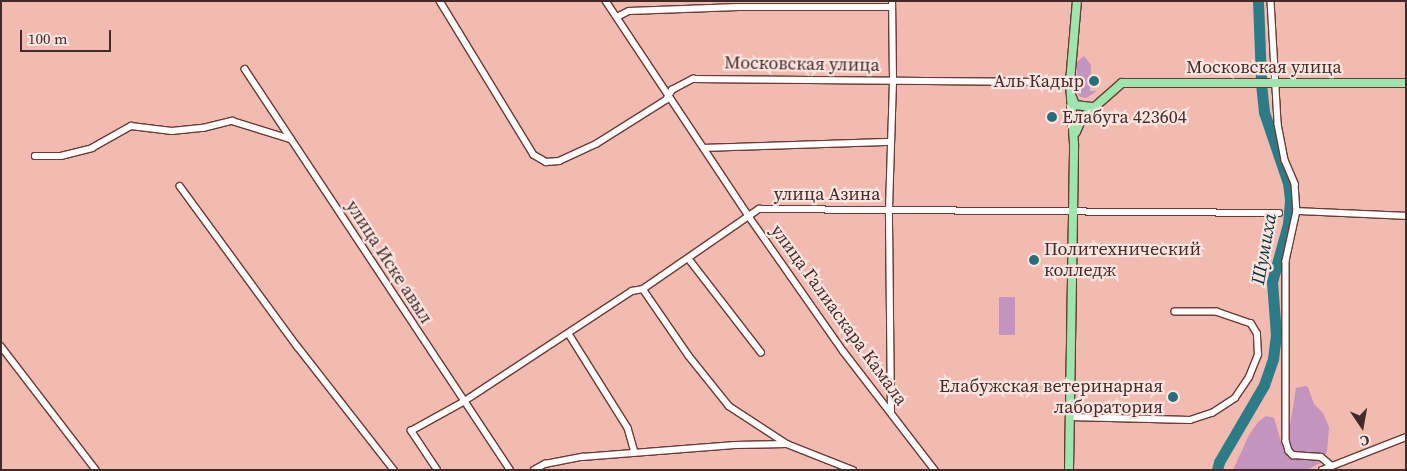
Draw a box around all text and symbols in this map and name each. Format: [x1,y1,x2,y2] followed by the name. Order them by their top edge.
[22,20,114,52] scale bar
[28,28,68,49] text: 100 m
[724,52,880,76] street label: Московская улица
[1186,56,1342,78] street label: Московская улица
[993,70,1084,92] place label: Аль Кадыр
[1088,75,1100,87] marker: Аль Кадыр
[1062,106,1187,128] place label: Елабуга 423604
[1046,111,1058,123] marker: Елабуга 423604
[774,183,880,205] street label: улица Азина
[341,196,437,328] street label: улица Иске авыл
[1247,212,1281,286] water label: Шумиха
[766,220,912,410] street label: улица Галиаскара Камала
[1044,239,1201,282] place label: Политехнический колледж
[1028,254,1040,266] marker: Политехнический колледж
[939,376,1163,418] place label: Елабужская ветеринарная лаборатория
[1167,391,1179,403] marker: Елабужская ветеринарная лаборатория
[1337,401,1387,451] north arrow
[1359,430,1371,451] text: С

